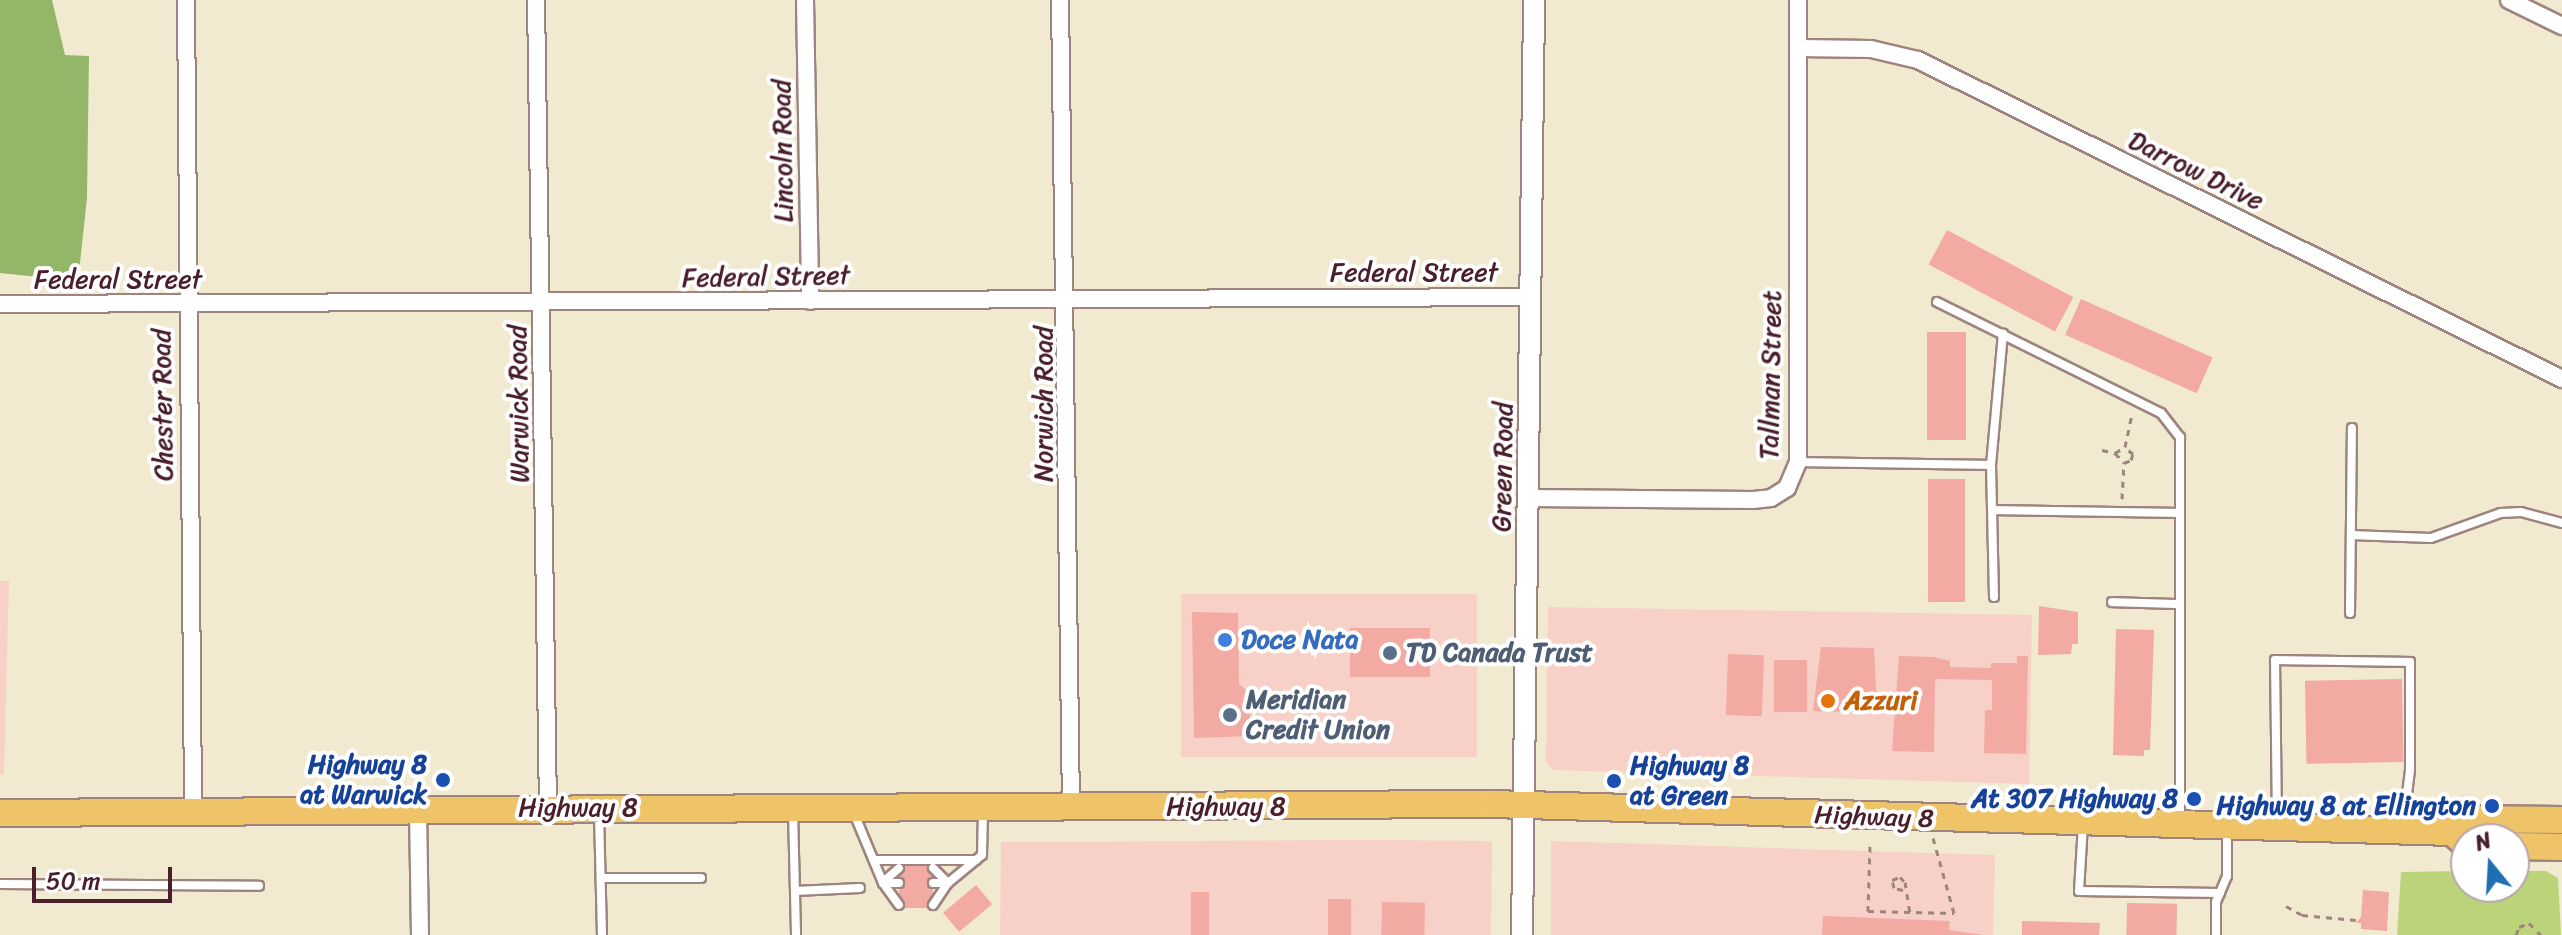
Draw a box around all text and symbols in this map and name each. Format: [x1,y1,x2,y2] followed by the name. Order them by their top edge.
[766,79,800,223] street label: Lincoln Road
[2123,125,2269,217] street label: Darrow Drive
[1330,257,1498,289] street label: Federal Street
[682,260,850,294] street label: Federal Street
[34,264,202,296] street label: Federal Street
[1754,290,1788,460] street label: Tallman Street
[502,325,536,483] street label: Warwick Road
[1028,326,1060,482] street label: Norwich Road
[146,329,180,481] street label: Chester Road
[1486,402,1520,532] street label: Green Road
[1241,624,1358,656] place label: Doce Nata
[1216,631,1234,649] marker: Doce Nata
[1406,637,1592,669] place label: TD Canada Trust
[1381,644,1399,662] marker: TD Canada Trust
[1246,684,1390,746] place label: Meridian Credit Union
[1844,685,1918,717] place label: Azzuri
[1819,692,1837,710] marker: Azzuri
[1221,706,1239,724] marker: Meridian Credit Union
[300,749,427,810] place label: Highway 8 at Warwick
[1630,750,1749,812] place label: Highway 8 at Green
[434,771,452,789] marker: Highway 8 at Warwick
[1605,772,1623,790] marker: Highway 8 at Green
[1971,783,2178,815] place label: At 307 Highway 8
[2185,790,2203,808] marker: At 307 Highway 8
[2216,790,2476,822] place label: Highway 8 at Ellington
[1166,791,1286,823] street label: Highway 8
[518,792,638,824] street label: Highway 8
[2483,797,2501,815] marker: Highway 8 at Ellington
[1814,799,1934,835] street label: Highway 8
[2470,821,2496,863] text: N
[2450,823,2530,903] north arrow
[36,851,176,901] scale bar
[46,860,101,902] text: 50 m

